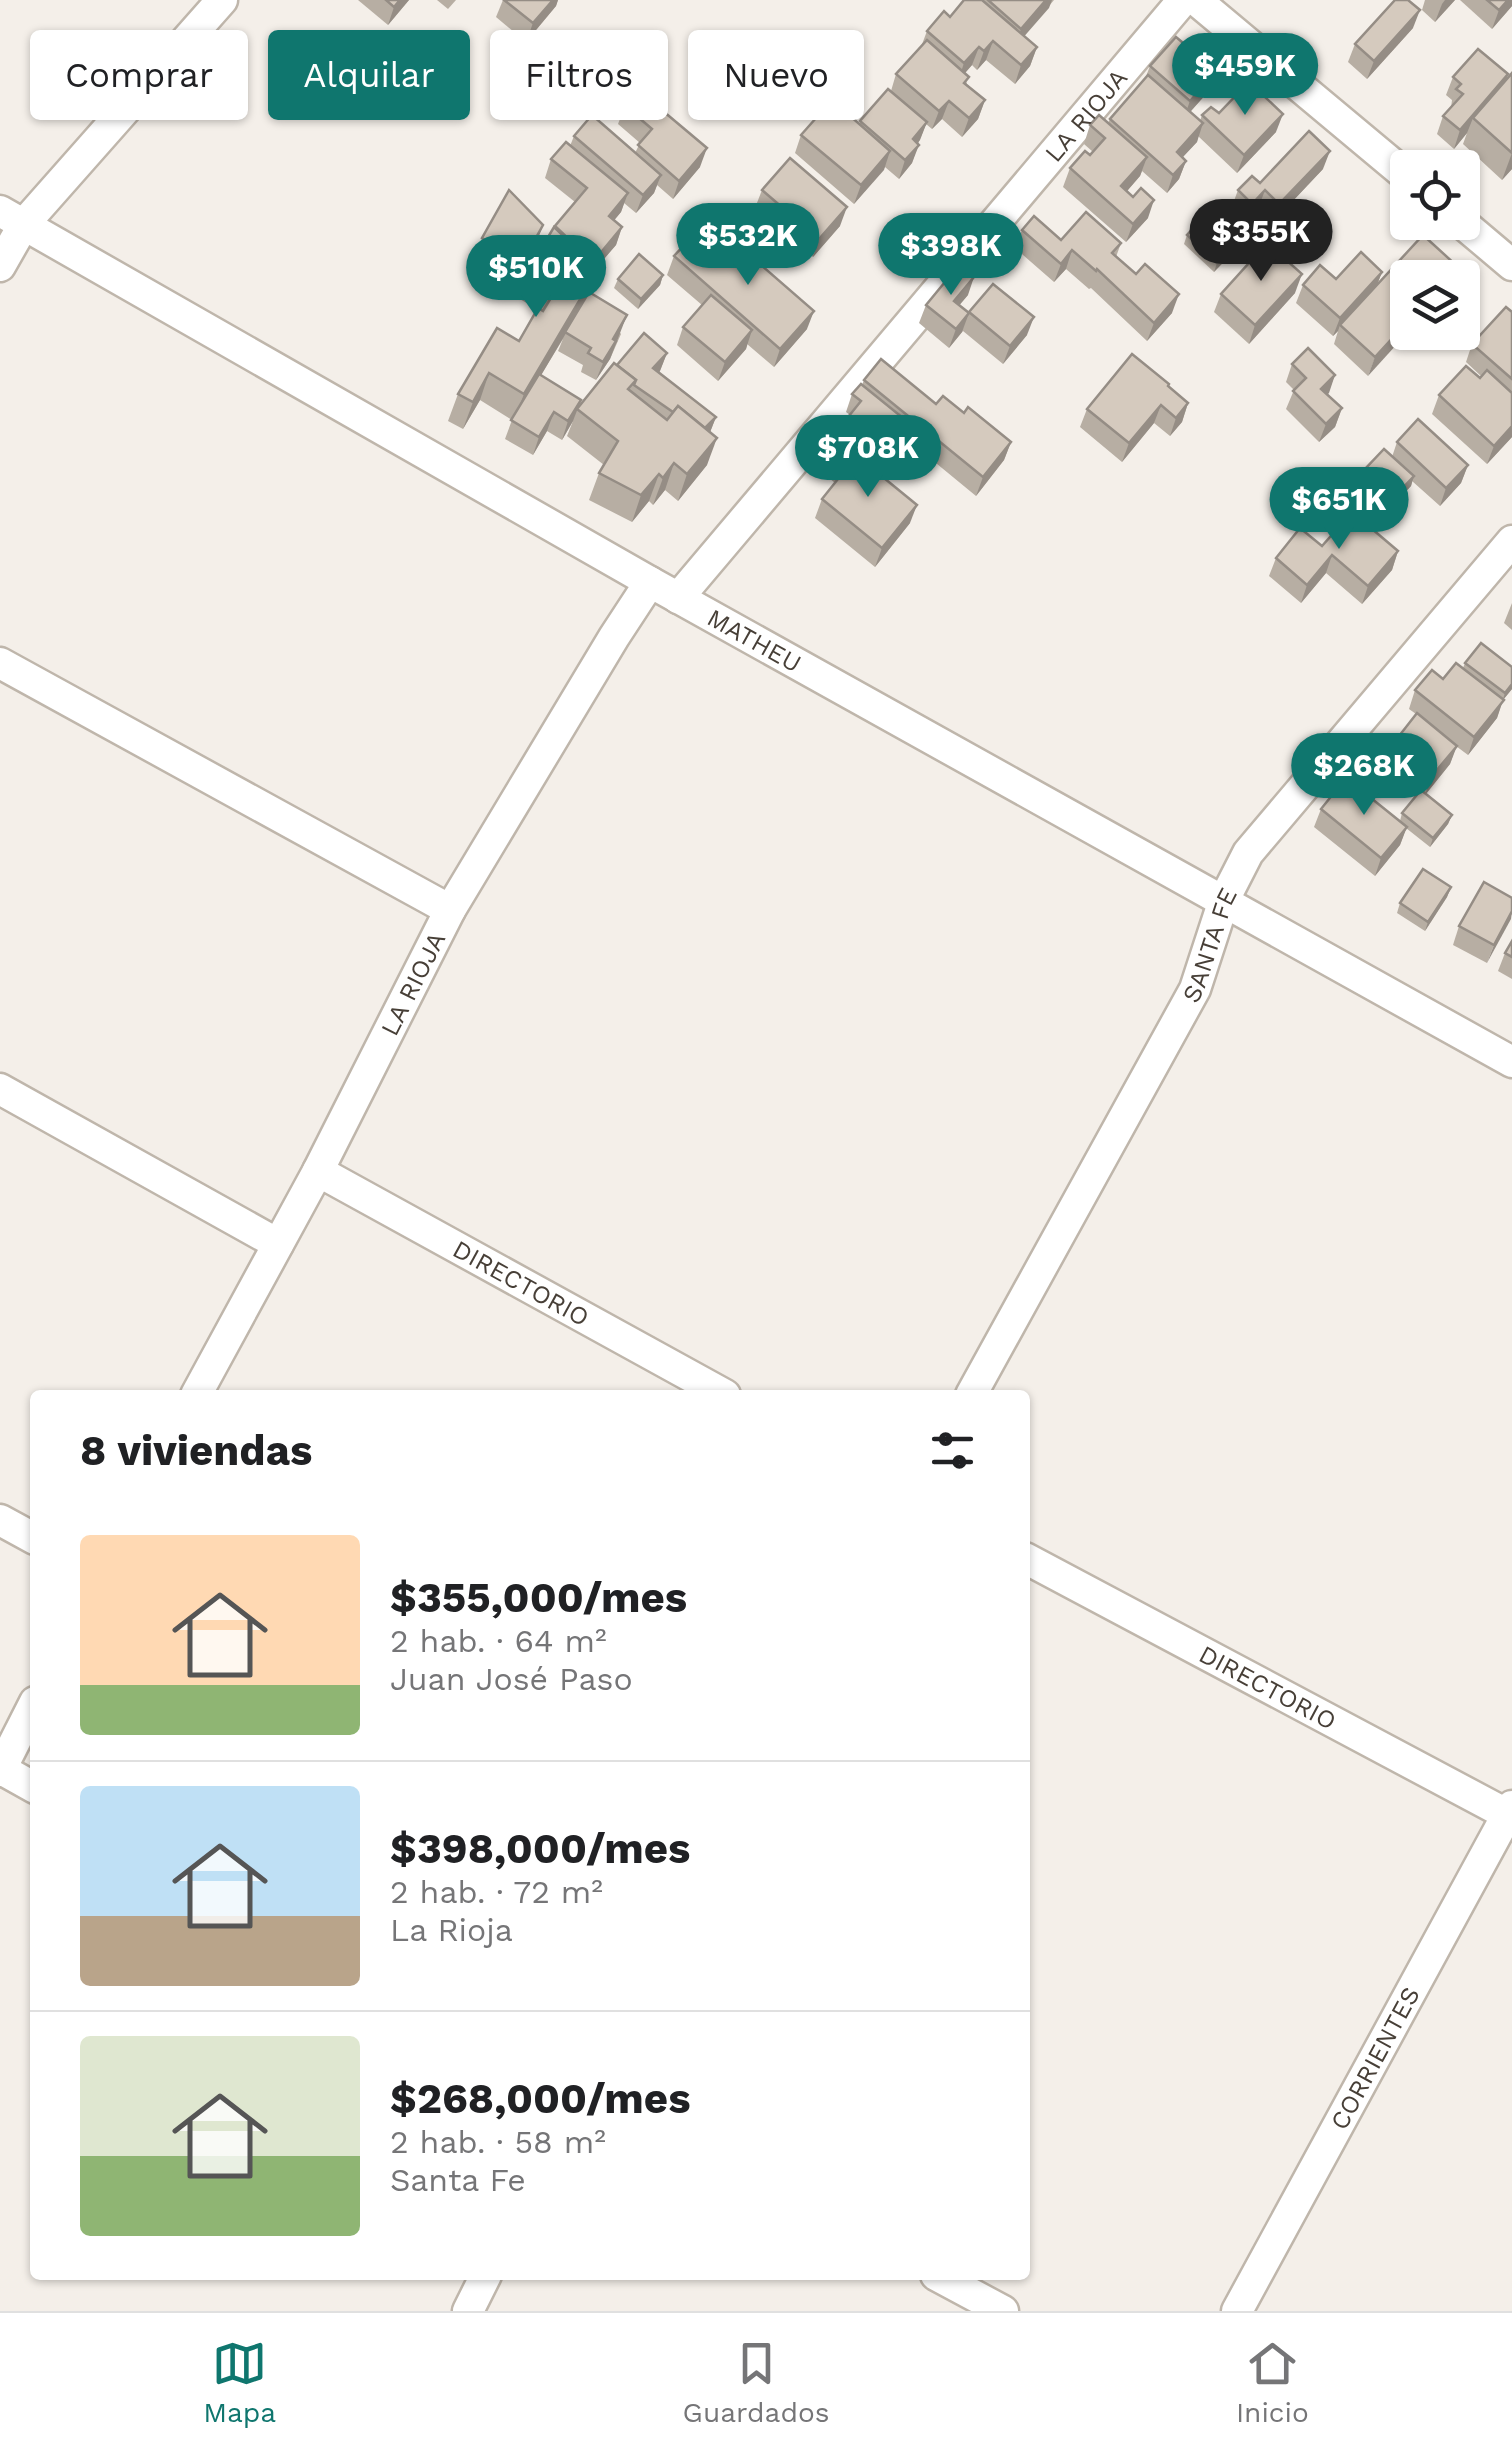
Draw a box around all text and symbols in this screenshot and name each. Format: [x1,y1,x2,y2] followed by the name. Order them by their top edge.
[30,30,248,120] chip: Comprar
[268,30,470,120] chip: Alquilar
[490,30,668,120] chip: Filtros
[688,30,864,120] chip: Nuevo
[1175,33,1315,118] pin: $459K
[1194,46,1296,84] text: $459K
[1039,63,1133,168] street label: LA RIOJA
[1390,150,1480,350] map controls
[1390,150,1480,240] button: locate
[1191,199,1331,284] pin: $355K
[678,203,818,288] pin: $532K
[1212,212,1310,250] text: $355K
[881,213,1021,298] pin: $398K
[698,216,798,254] text: $532K
[900,226,1002,264] text: $398K
[466,235,606,320] pin: $510K
[488,248,584,286] text: $510K
[1390,260,1480,350] button: layers
[798,415,938,500] pin: $708K
[817,428,919,466] text: $708K
[1269,467,1409,552] pin: $651K
[1292,480,1386,518] text: $651K
[702,603,806,678] street label: MATHEU
[1294,733,1434,818] pin: $268K
[1313,746,1415,784] text: $268K
[1176,883,1243,1008] street label: SANTA FE
[375,927,451,1040] street label: LA RIOJA
[448,1234,594,1332] street label: DIRECTORIO
[925,1423,980,1478] icon: filters
[80,1426,312,1475] text: 8 viviendas
[390,1573,687,1622] text: $355,000/mes
[160,1575,280,1695] icon: home
[390,1622,607,1660] text: 2 hab. · 64 m²
[1194,1639,1341,1736] street label: DIRECTORIO
[390,1660,633,1698] text: Juan José Paso
[390,1824,690,1873] text: $398,000/mes
[160,1826,280,1946] icon: home
[390,1873,603,1911] text: 2 hab. · 72 m²
[390,1911,513,1949] text: La Rioja
[1325,1982,1426,2135] street label: CORRIENTES
[390,2074,691,2123] text: $268,000/mes
[160,2076,280,2196] icon: home
[390,2123,606,2161] text: 2 hab. · 58 m²
[390,2161,526,2199] text: Santa Fe
[203,2336,276,2429] tab: Mapa
[683,2336,830,2429] tab: Guardados
[1236,2336,1309,2429] tab: Inicio

